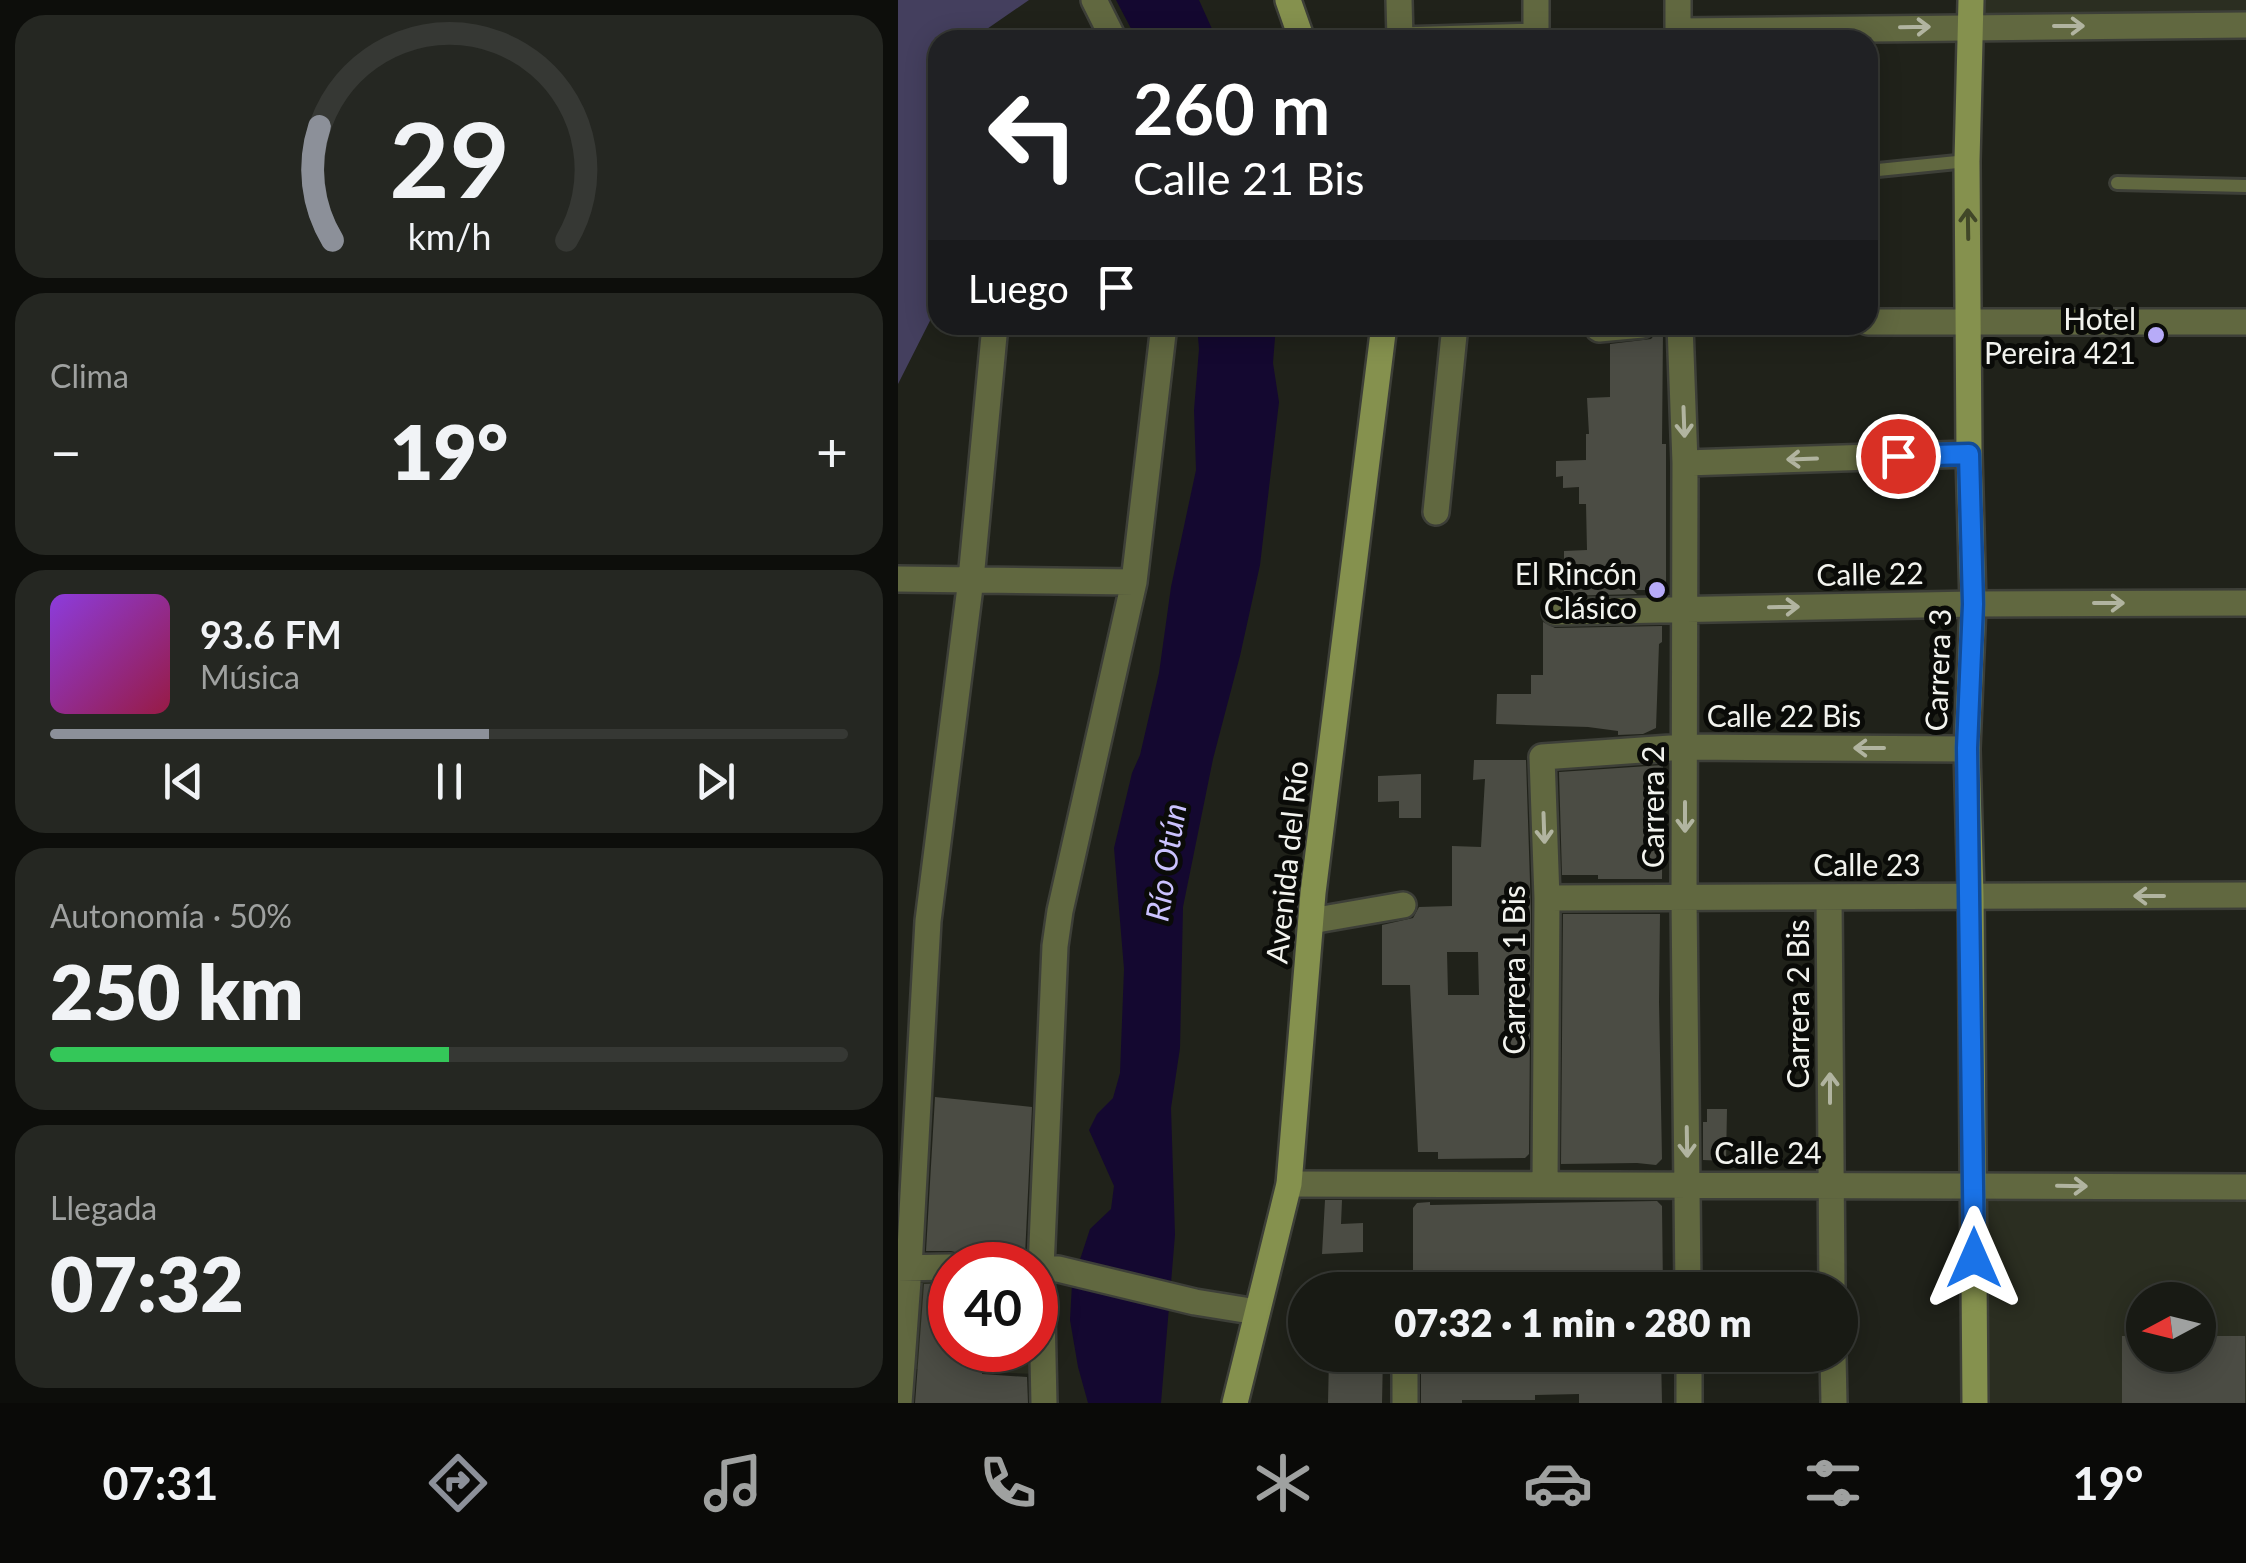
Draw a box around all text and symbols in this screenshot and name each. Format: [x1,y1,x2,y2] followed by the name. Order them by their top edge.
[2052,16,2084,36] one-way arrow
[1898,18,1931,36] one-way arrow
[1133,66,1330,150] text: 260 m
[968,70,1098,200] icon: left
[389,95,509,220] text: 29
[1133,151,1365,205] text: Calle 21 Bis
[1958,208,1977,240] one-way arrow
[407,215,491,258] text: km/h
[1089,260,1144,315] icon: arrive
[968,265,1069,311] text: Luego
[1984,300,2136,370] place label: Hotel Pereira 421
[2145,324,2167,346] marker: Hotel Pereira 421
[50,356,129,395] text: Clima
[390,406,508,496] text: 19°
[1674,406,1693,438] one-way arrow
[1856,414,1941,499] pin
[50,418,82,484] text: −
[816,418,848,484] text: +
[1871,429,1926,484] icon: arrive
[1786,450,1818,469] one-way arrow
[1816,554,1924,592] street label: Calle 22
[1515,555,1637,625] place label: El Rincón Clásico
[1646,579,1668,601] marker: El Rincón Clásico
[2092,594,2125,612] one-way arrow
[1768,598,1800,617] one-way arrow
[1917,608,1957,732] street label: Carrera 3
[200,611,342,657] text: 93.6 FM
[200,657,300,696] text: Música
[1707,697,1861,733] street label: Calle 22 Bis
[1854,738,1886,758] one-way arrow
[1634,746,1670,868] street label: Carrera 2
[156,754,211,809] icon: previous
[422,754,477,809] icon: pause
[688,754,743,809] icon: next
[1257,759,1315,965] street label: Avenida del Río
[1136,800,1194,924] water label: Río Otún
[1676,800,1694,833] one-way arrow
[1535,811,1554,843] one-way arrow
[1813,846,1921,882] street label: Calle 23
[1495,885,1531,1055] street label: Carrera 1 Bis
[2134,886,2166,905] one-way arrow
[50,896,292,935] text: Autonomía · 50%
[1779,919,1815,1089] street label: Carrera 2 Bis
[50,946,304,1036] text: 250 km
[1820,1072,1840,1104] one-way arrow
[1678,1126,1696,1158] one-way arrow
[1714,1134,1822,1170] street label: Calle 24
[2055,1176,2087,1195] one-way arrow
[50,1188,157,1227] text: Llegada
[1922,1206,2026,1310] position arrow
[50,1238,244,1328] text: 07:32
[928,1242,1058,1372] speed limit sign: 40
[2126,1282,2216,1372] north arrow
[2126,1282,2216,1372] map controls
[1394,1299,1752,1345] text: 07:32 · 1 min · 280 m
[423,1448,493,1518] icon: directions
[698,1448,768,1518] icon: music
[973,1448,1043,1518] icon: phone
[1248,1448,1318,1518] icon: climate
[1523,1448,1593,1518] icon: car
[1798,1448,1868,1518] icon: filters
[102,1456,218,1510] text: 07:31
[2073,1456,2143,1510] text: 19°

